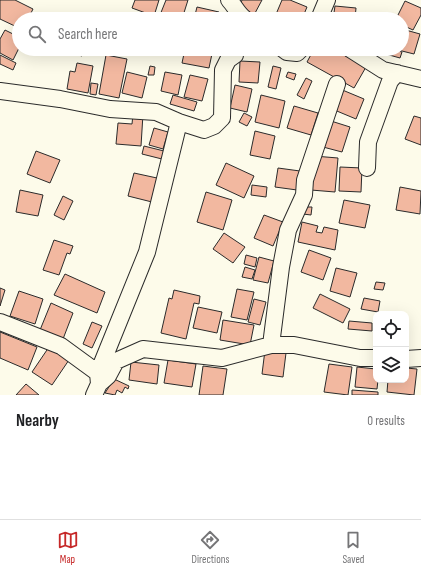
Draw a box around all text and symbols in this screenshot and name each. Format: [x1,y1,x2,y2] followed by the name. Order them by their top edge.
[12,12,409,56] search box
[26,23,48,45] icon: search
[58,25,118,44] text: Search here
[373,311,409,383] map controls
[373,311,409,347] button: locate
[373,347,409,383] button: layers
[16,411,59,431] text: Nearby
[367,413,405,429] text: 0 results
[57,529,79,566] tab: Map
[192,529,229,566] tab: Directions
[342,529,364,566] tab: Saved

